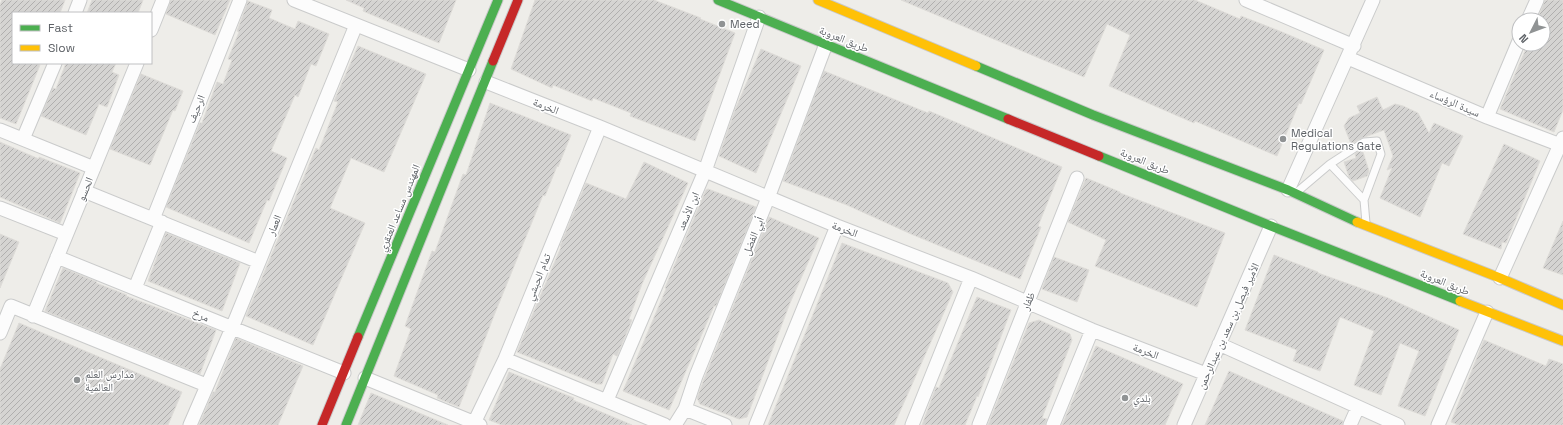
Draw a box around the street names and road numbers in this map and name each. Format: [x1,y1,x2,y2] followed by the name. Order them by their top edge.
[817,23,871,55] street label: طريق العروبة
[1428,86,1482,120] street label: سيدة الرؤساء
[184,93,208,125] street label: الرحيف
[531,95,561,117] street label: الخرمة
[1118,145,1172,177] street label: طريق العروبة
[375,162,425,254] street label: المهندس مساعد العنقري
[74,175,96,203] street label: الحسو
[674,190,702,232] street label: ابن الأسعد
[263,213,284,238] street label: العمار
[739,215,769,258] street label: أبي الفضل
[830,218,860,240] street label: الخرمة
[522,251,556,303] street label: تمام الحبشي
[1194,261,1262,391] street label: الأمير فيصل بن سعد بن عبدالرحمن
[1418,266,1472,298] street label: طريق العروبة
[1018,290,1038,313] street label: ظفار
[191,305,211,325] street label: مرخ
[1131,340,1161,362] street label: الخرمة

